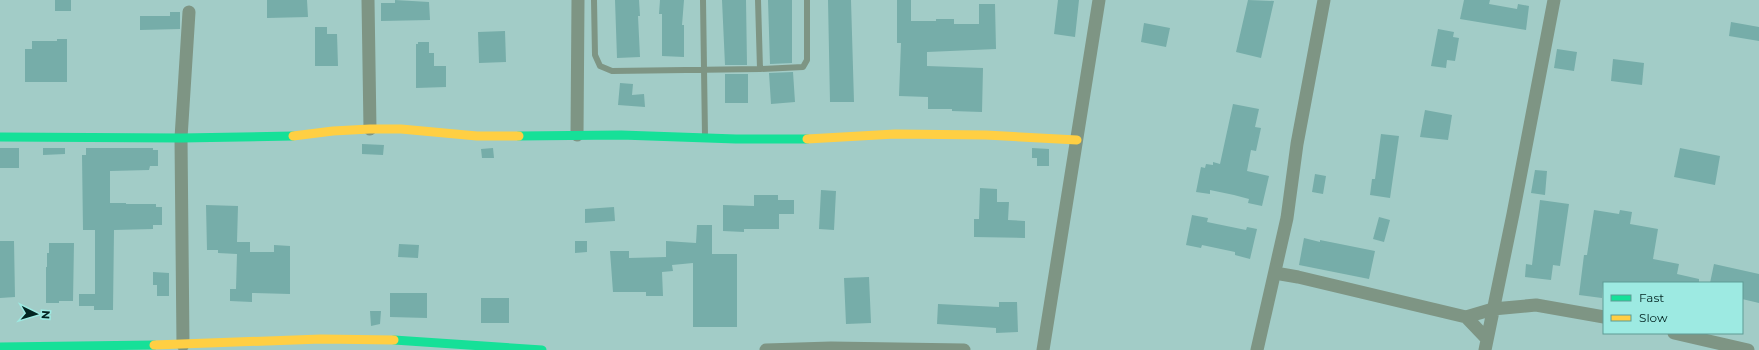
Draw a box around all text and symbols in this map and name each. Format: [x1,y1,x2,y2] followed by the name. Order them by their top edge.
[1603,282,1743,334] legend
[1639,290,1664,305] text: Fast
[16,294,56,334] north arrow
[39,310,53,320] text: N
[1639,310,1668,325] text: Slow

